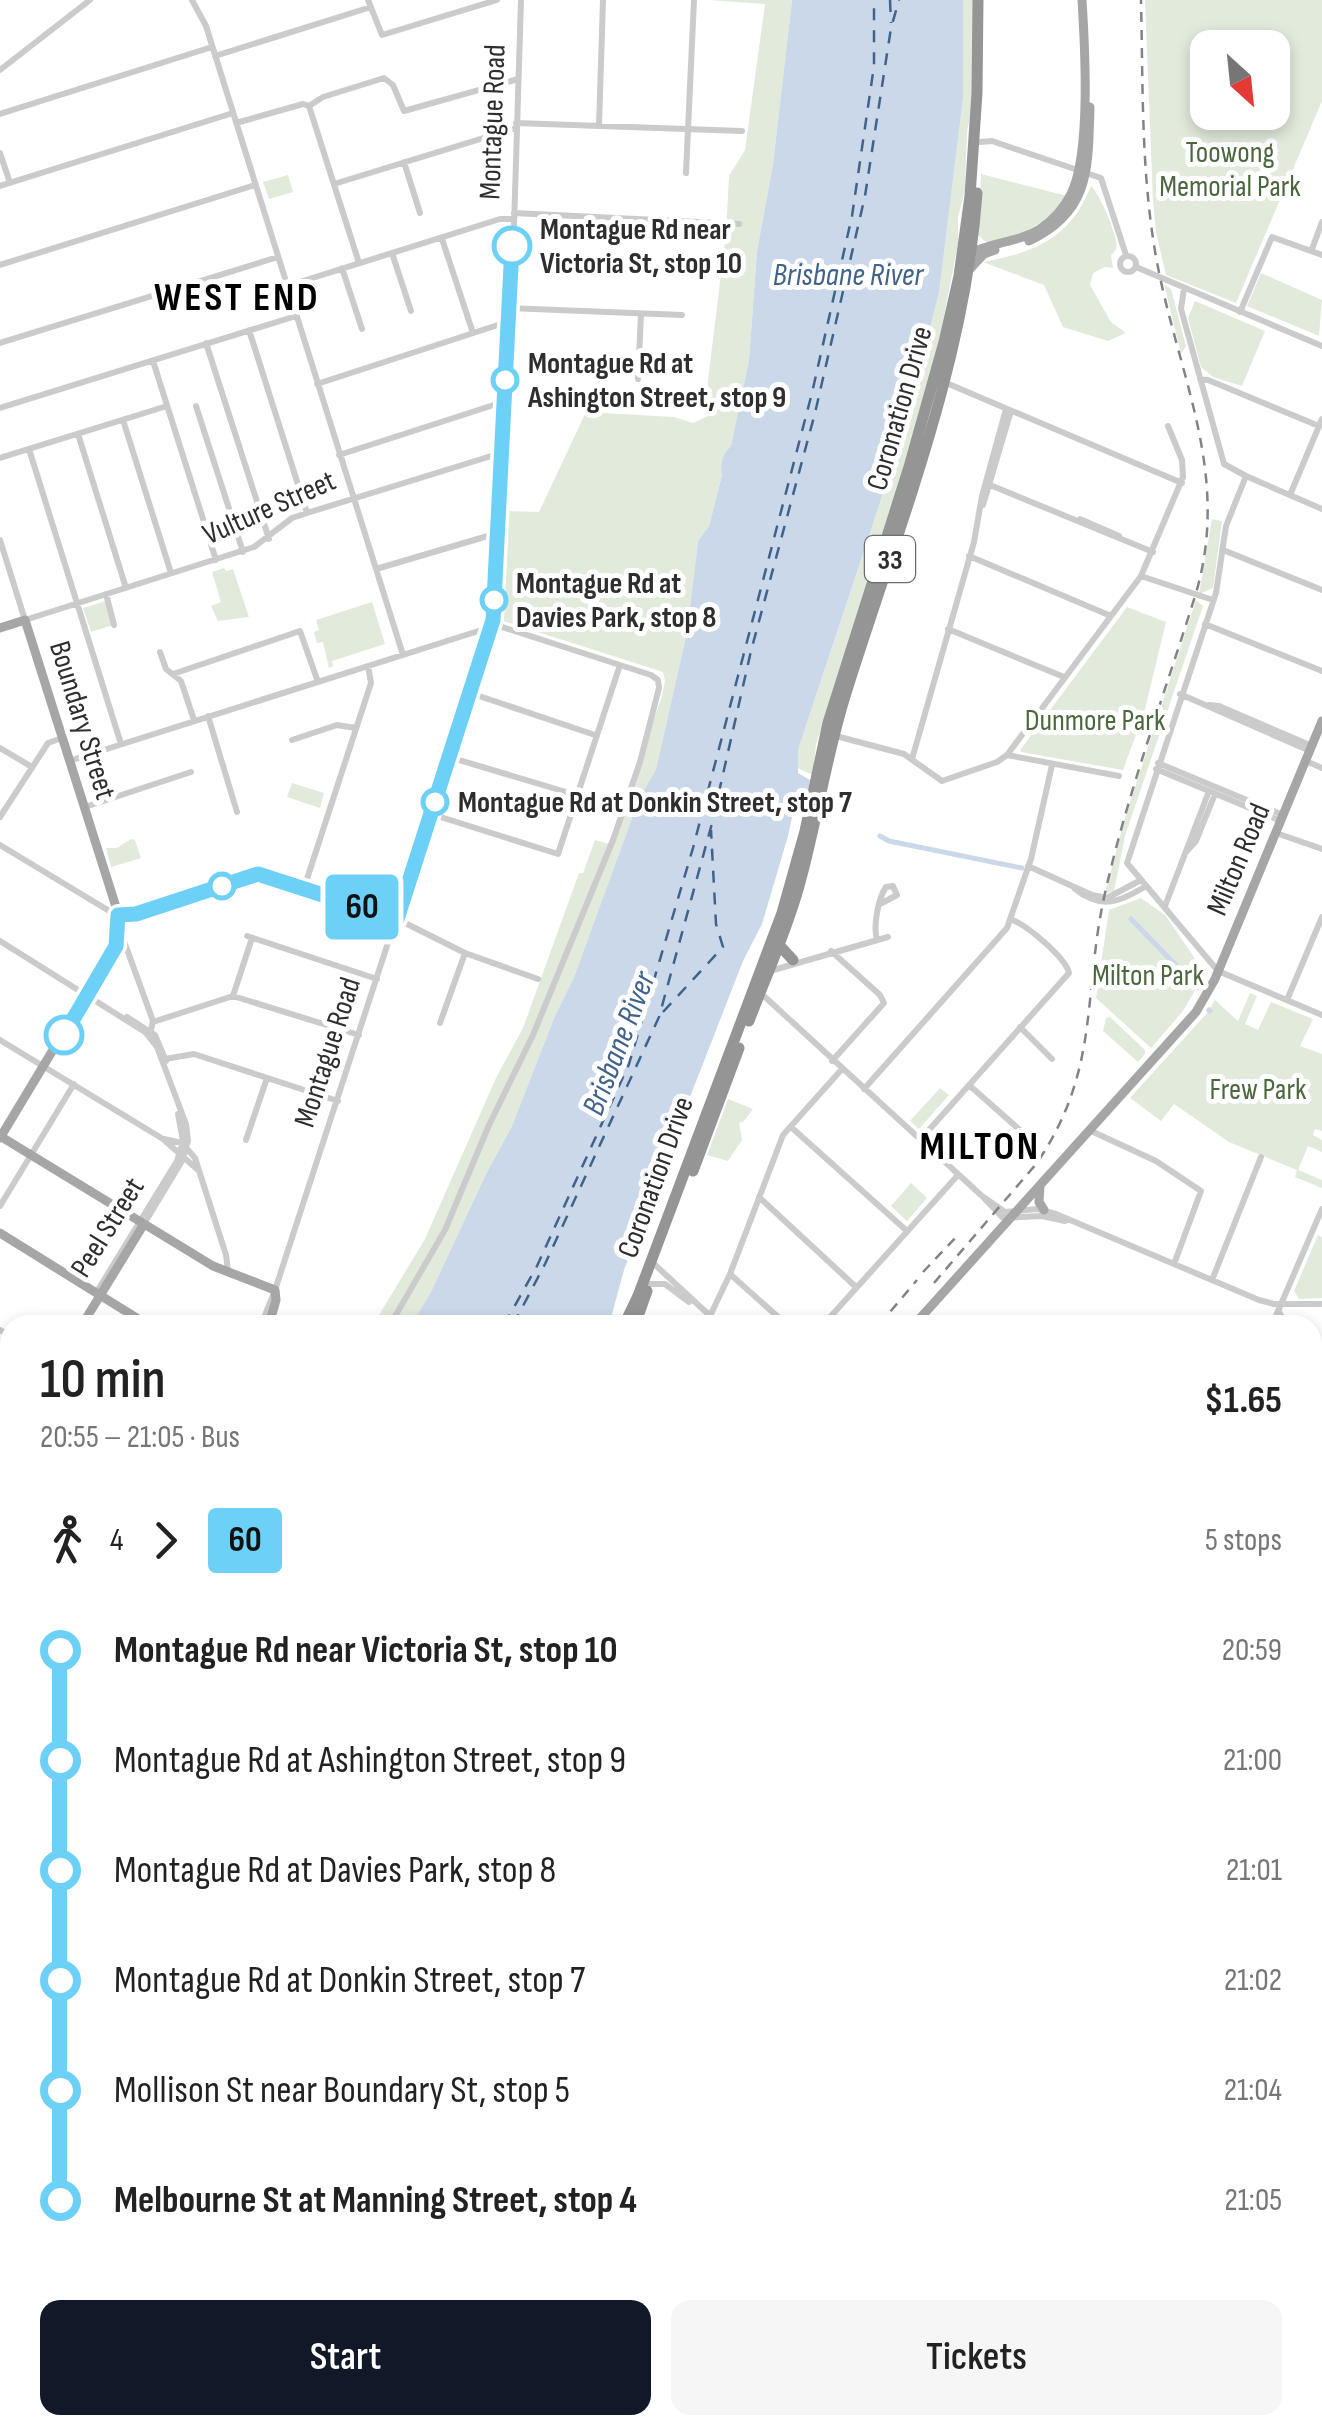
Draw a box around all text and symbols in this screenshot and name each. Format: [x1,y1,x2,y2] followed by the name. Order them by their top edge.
[1190,30,1290,130] north arrow
[1190,30,1290,130] map controls
[472,44,514,200] street label: Montague Road
[1159,135,1301,205] park label: Toowong Memorial Park
[540,212,742,282] place label: Montague Rd near Victoria St, stop 10
[493,227,531,265] marker: Montague Rd near Victoria St, stop 10
[773,256,924,295] water label: Brisbane River
[154,274,320,322] district label: WEST END
[859,322,941,494] street label: Coronation Drive
[527,346,786,416] place label: Montague Rd at Ashington Street, stop 9
[492,367,518,393] marker: Montague Rd at Ashington Street, stop 9
[198,463,341,553] street label: Vulture Street
[865,536,915,582] road number: 33
[516,566,716,636] place label: Montague Rd at Davies Park, stop 8
[481,587,507,613] marker: Montague Rd at Davies Park, stop 8
[41,637,123,804] street label: Boundary Street
[1025,703,1166,739] park label: Dunmore Park
[458,785,853,821] place label: Montague Rd at Donkin Street, stop 7
[422,789,448,815] marker: Montague Rd at Donkin Street, stop 7
[1199,798,1279,921] street label: Milton Road
[209,873,235,899] unlabelled marker
[317,874,407,940] line badge: 60
[345,886,379,929] text: 60
[1092,958,1204,994] park label: Milton Park
[574,965,665,1121] water label: Brisbane River
[287,973,369,1132] street label: Montague Road
[45,1016,83,1054] unlabelled marker
[1210,1072,1307,1108] park label: Frew Park
[610,1092,702,1263] street label: Coronation Drive
[919,1123,1041,1171] district label: MILTON
[63,1171,152,1284] street label: Peel Street
[40,1347,166,1414] text: 10 min
[1204,1378,1282,1423] text: $1.65
[40,1418,240,1457] text: 20:55 – 21:05 · Bus
[40,1513,95,1568] icon: walk
[138,1513,193,1568] icon: forward
[228,1519,262,1562] text: 60
[110,1521,123,1560] text: 4
[1205,1521,1282,1560] text: 5 stops
[114,1628,618,1673] text: Montague Rd near Victoria St, stop 10
[1222,1631,1282,1670] text: 20:59
[114,1738,626,1783] text: Montague Rd at Ashington Street, stop 9
[1223,1741,1282,1780] text: 21:00
[114,1848,556,1893] text: Montague Rd at Davies Park, stop 8
[1226,1851,1282,1890] text: 21:01
[114,1958,585,2003] text: Montague Rd at Donkin Street, stop 7
[1224,1961,1282,2000] text: 21:02
[114,2068,570,2113] text: Mollison St near Boundary St, stop 5
[1224,2071,1282,2110] text: 21:04
[114,2178,637,2223] text: Melbourne St at Manning Street, stop 4
[1224,2181,1282,2220] text: 21:05
[40,2300,651,2415] button: Start
[671,2300,1282,2415] button: Tickets

